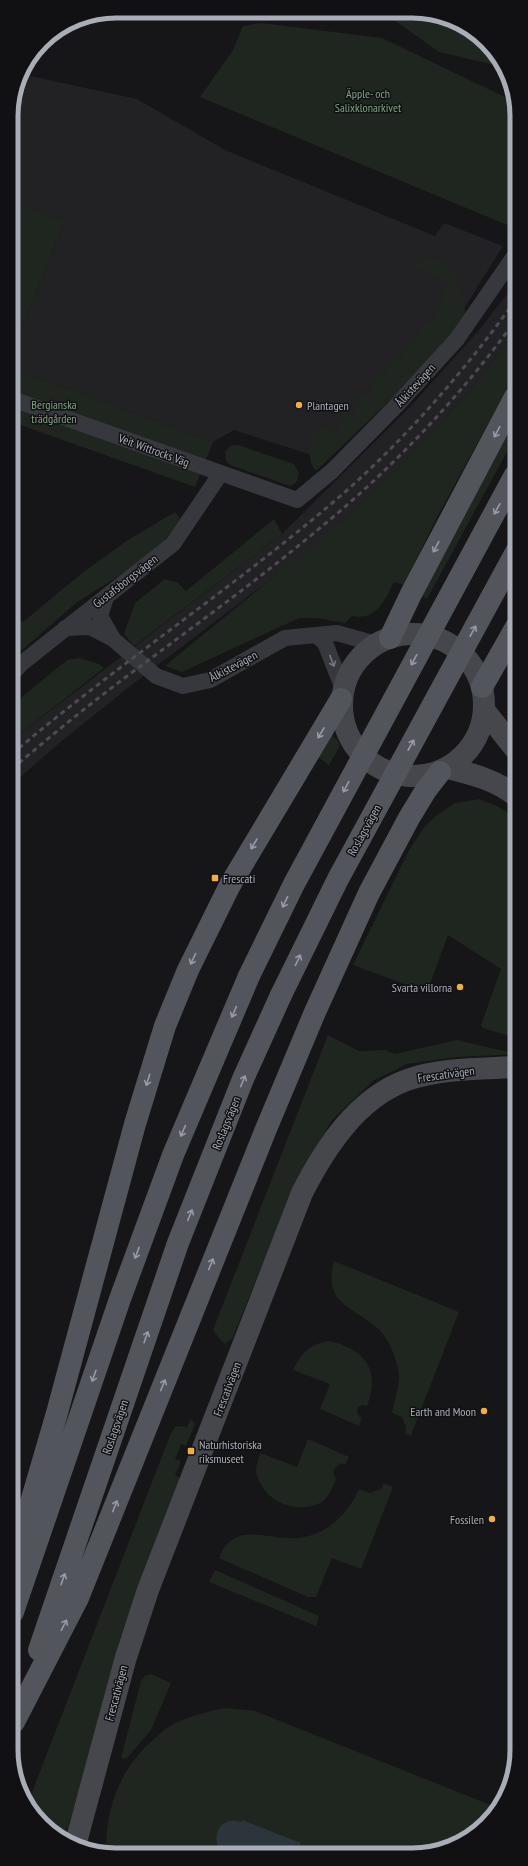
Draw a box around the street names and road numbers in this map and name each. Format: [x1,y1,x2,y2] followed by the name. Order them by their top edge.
[392,360,438,410] street label: Ålkistevägen
[116,430,191,470] street label: Veit Wittrocks Väg
[90,551,160,611] street label: Gustafsborgsvägen
[206,647,260,685] street label: Ålkistevägen
[344,802,384,858] street label: Roslagsvägen
[417,1063,475,1085] street label: Frescativägen
[209,1094,243,1152] street label: Roslagsvägen
[210,1360,244,1418] street label: Frescativägen
[99,1398,131,1456] street label: Roslagsvägen
[101,1663,131,1723] street label: Frescativägen

